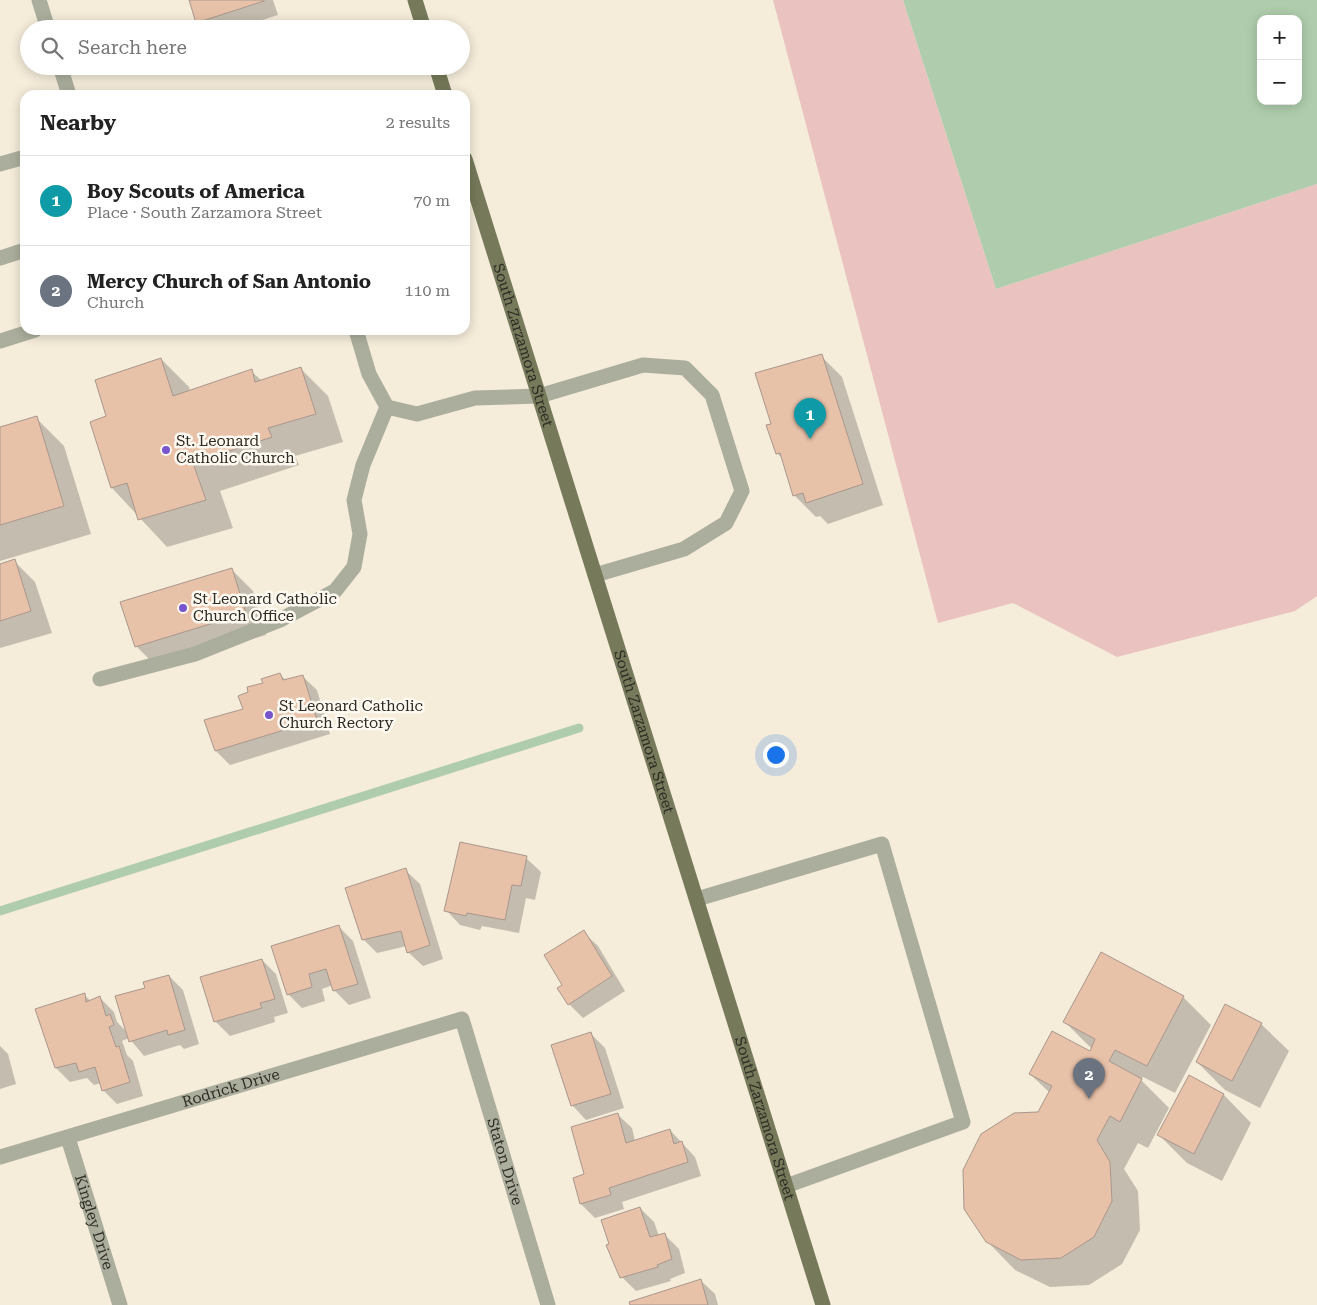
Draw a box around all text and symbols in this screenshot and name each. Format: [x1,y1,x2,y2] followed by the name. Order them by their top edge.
[1257,15,1302,105] map controls
[1257,15,1302,60] button: +
[20,20,470,75] search box
[38,34,66,62] icon: search
[78,36,187,59] text: Search here
[1257,60,1302,105] button: −
[40,111,116,135] text: Nearby
[386,113,450,132] text: 2 results
[87,180,305,203] text: Boy Scouts of America
[52,191,60,210] text: 1
[413,191,450,210] text: 70 m
[87,203,322,222] text: Place · South Zarzamora Street
[489,261,557,429] street label: South Zarzamora Street
[87,270,371,293] text: Mercy Church of San Antonio
[52,281,60,300] text: 2
[404,281,450,300] text: 110 m
[87,293,144,312] text: Church
[794,398,826,439] pin: 1
[176,432,295,467] place label: St. Leonard Catholic Church
[160,444,172,456] marker: St. Leonard Catholic Church
[193,590,337,625] place label: St Leonard Catholic Church Office
[177,602,189,614] marker: St Leonard Catholic Church Office
[610,648,678,816] street label: South Zarzamora Street
[279,697,423,732] place label: St Leonard Catholic Church Rectory
[263,709,275,721] marker: St Leonard Catholic Church Rectory
[763,742,789,768] your location
[731,1034,799,1203] street label: South Zarzamora Street
[1073,1058,1105,1099] pin: 2
[180,1065,282,1111] street label: Rodrick Drive
[483,1116,526,1207] street label: Staton Drive
[71,1172,117,1272] street label: Kingley Drive

